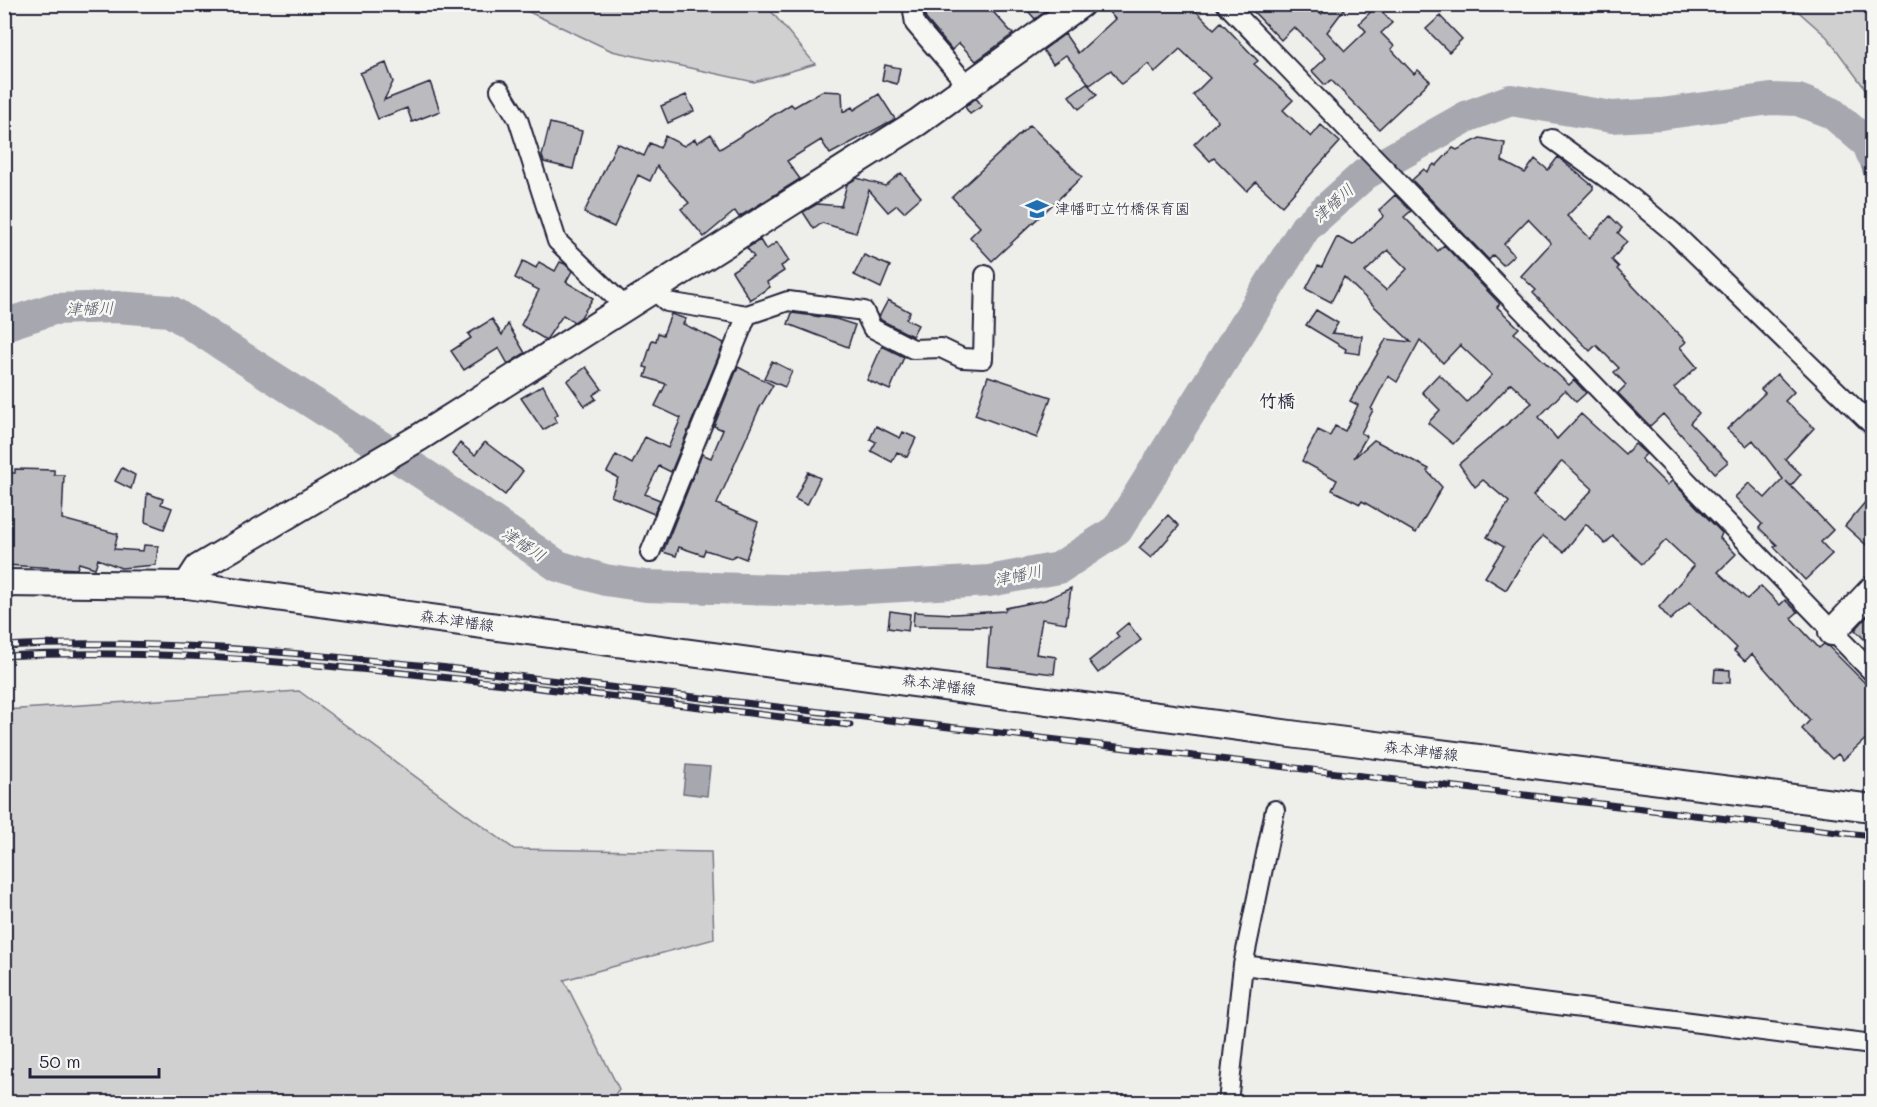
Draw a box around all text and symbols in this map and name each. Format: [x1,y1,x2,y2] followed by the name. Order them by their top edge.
[1308,179,1358,226] water label: 津幡川
[1024,196,1050,222] school or university icon: 津幡町立竹橋保育園
[1055,198,1190,218] place label: 津幡町立竹橋保育園
[66,297,114,318] water label: 津幡川
[1259,388,1295,412] district label: 竹橋
[498,522,550,565] water label: 津幡川
[992,560,1043,589] water label: 津幡川
[419,605,496,635] street label: 森本津幡線
[901,669,978,699] street label: 森本津幡線
[1383,736,1460,765] street label: 森本津幡線
[30,1041,159,1079] scale bar
[39,1049,81,1073] text: 50 m

